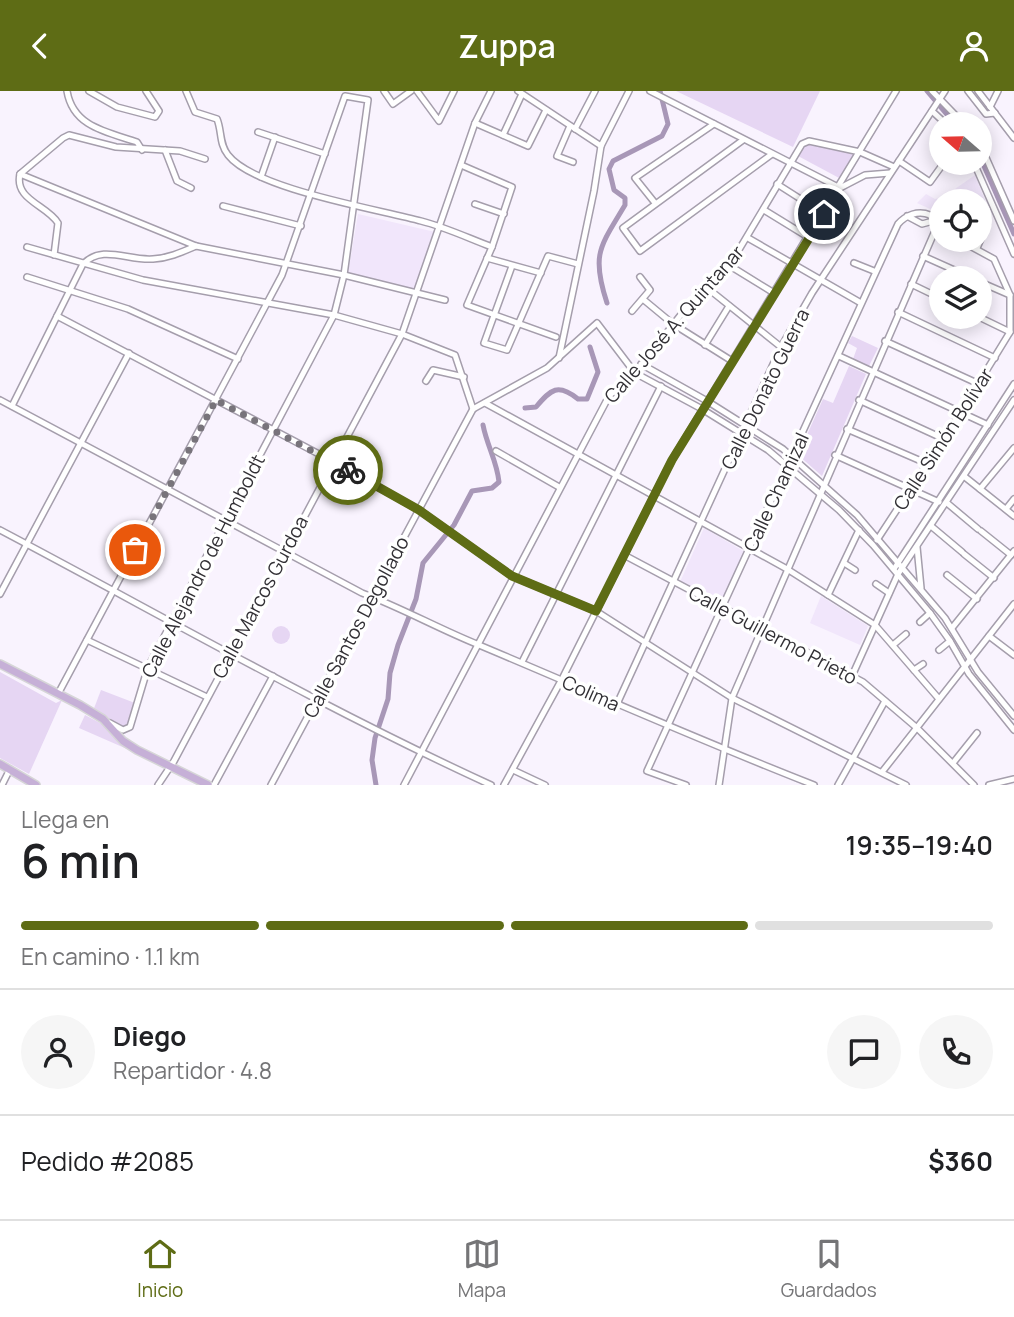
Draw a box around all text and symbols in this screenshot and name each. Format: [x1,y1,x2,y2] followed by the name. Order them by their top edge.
[458,24,556,68] text: Zuppa
[21,27,59,65] icon: back
[955,27,993,65] icon: person
[929,112,992,175] north arrow
[929,112,992,329] map controls
[794,184,854,244] pin
[929,189,992,252] button: locate
[805,195,843,233] icon: home
[598,240,750,408] street label: Calle José A. Quintanar
[929,266,992,329] button: layers
[715,304,815,474] street label: Calle Donato Guerra
[887,363,999,515] street label: Calle Simón Bolívar
[737,428,815,556] street label: Calle Chamizal
[313,435,383,505] courier
[135,450,271,682] street label: Calle Alejandro de Humboldt
[329,451,367,489] icon: bike
[206,511,314,683] street label: Calle Marcos Gurdoa
[105,520,165,580] pin
[116,531,154,569] icon: bag
[297,532,415,722] street label: Calle Santos Degollado
[684,580,862,690] street label: Calle Guillermo Prieto
[558,669,624,717] street label: Colima
[21,803,109,835] text: Llega en
[846,827,993,863] text: 19:35–19:40
[21,829,140,892] text: 6 min
[21,940,200,972] text: En camino · 1.1 km
[21,1015,95,1089] button: person
[827,1015,901,1089] button: chat
[919,1015,993,1089] button: phone
[113,1018,186,1054] text: Diego
[113,1054,272,1086] text: Repartidor · 4.8
[21,1143,194,1179] text: Pedido #2085
[928,1143,993,1179] text: $360
[137,1235,183,1303] tab: Inicio
[458,1235,506,1303] tab: Mapa
[781,1235,877,1303] tab: Guardados

